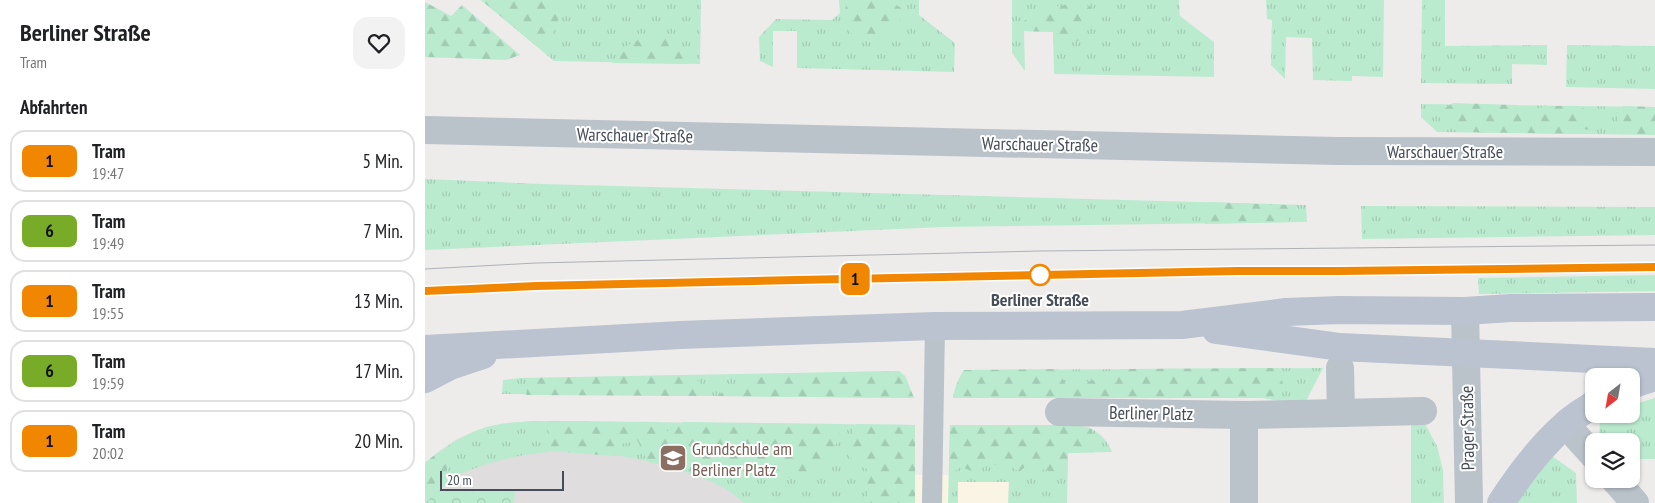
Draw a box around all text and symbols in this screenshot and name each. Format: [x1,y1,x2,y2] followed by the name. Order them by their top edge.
[20,17,151,48] text: Berliner Straße
[353,17,405,69] button: heart
[20,52,47,72] text: Tram
[20,95,87,119] text: Abfahrten
[577,122,693,148] street label: Warschauer Straße
[982,131,1098,157] street label: Warschauer Straße
[92,139,125,163] text: Tram
[1387,140,1503,163] street label: Warschauer Straße
[45,149,54,172] text: 1
[362,149,403,173] text: 5 Min.
[92,163,124,183] text: 19:47
[92,209,125,233] text: Tram
[45,219,54,242] text: 6
[363,219,403,243] text: 7 Min.
[92,233,124,253] text: 19:49
[839,263,871,295] line badge: 1
[1029,264,1051,286] marker: Berliner Straße
[851,267,859,290] text: 1
[92,279,125,303] text: Tram
[991,288,1089,311] place label: Berliner Straße
[45,289,54,312] text: 1
[354,289,403,313] text: 13 Min.
[92,303,124,323] text: 19:55
[92,349,125,373] text: Tram
[45,359,54,382] text: 6
[355,359,403,383] text: 17 Min.
[1585,368,1640,422] north arrow
[1585,368,1640,488] map controls
[92,373,124,393] text: 19:59
[1455,385,1479,471] street label: Prager Straße
[1109,401,1193,425] street label: Berliner Platz
[92,419,125,443] text: Tram
[45,429,54,452] text: 1
[354,429,403,453] text: 20 Min.
[1585,433,1640,488] button: layers
[692,437,792,481] place label: Grundschule am Berliner Platz
[92,443,124,463] text: 20:02
[658,443,688,473] school or university icon: Grundschule am Berliner Platz
[440,468,564,491] scale bar
[447,471,472,489] text: 20 m

